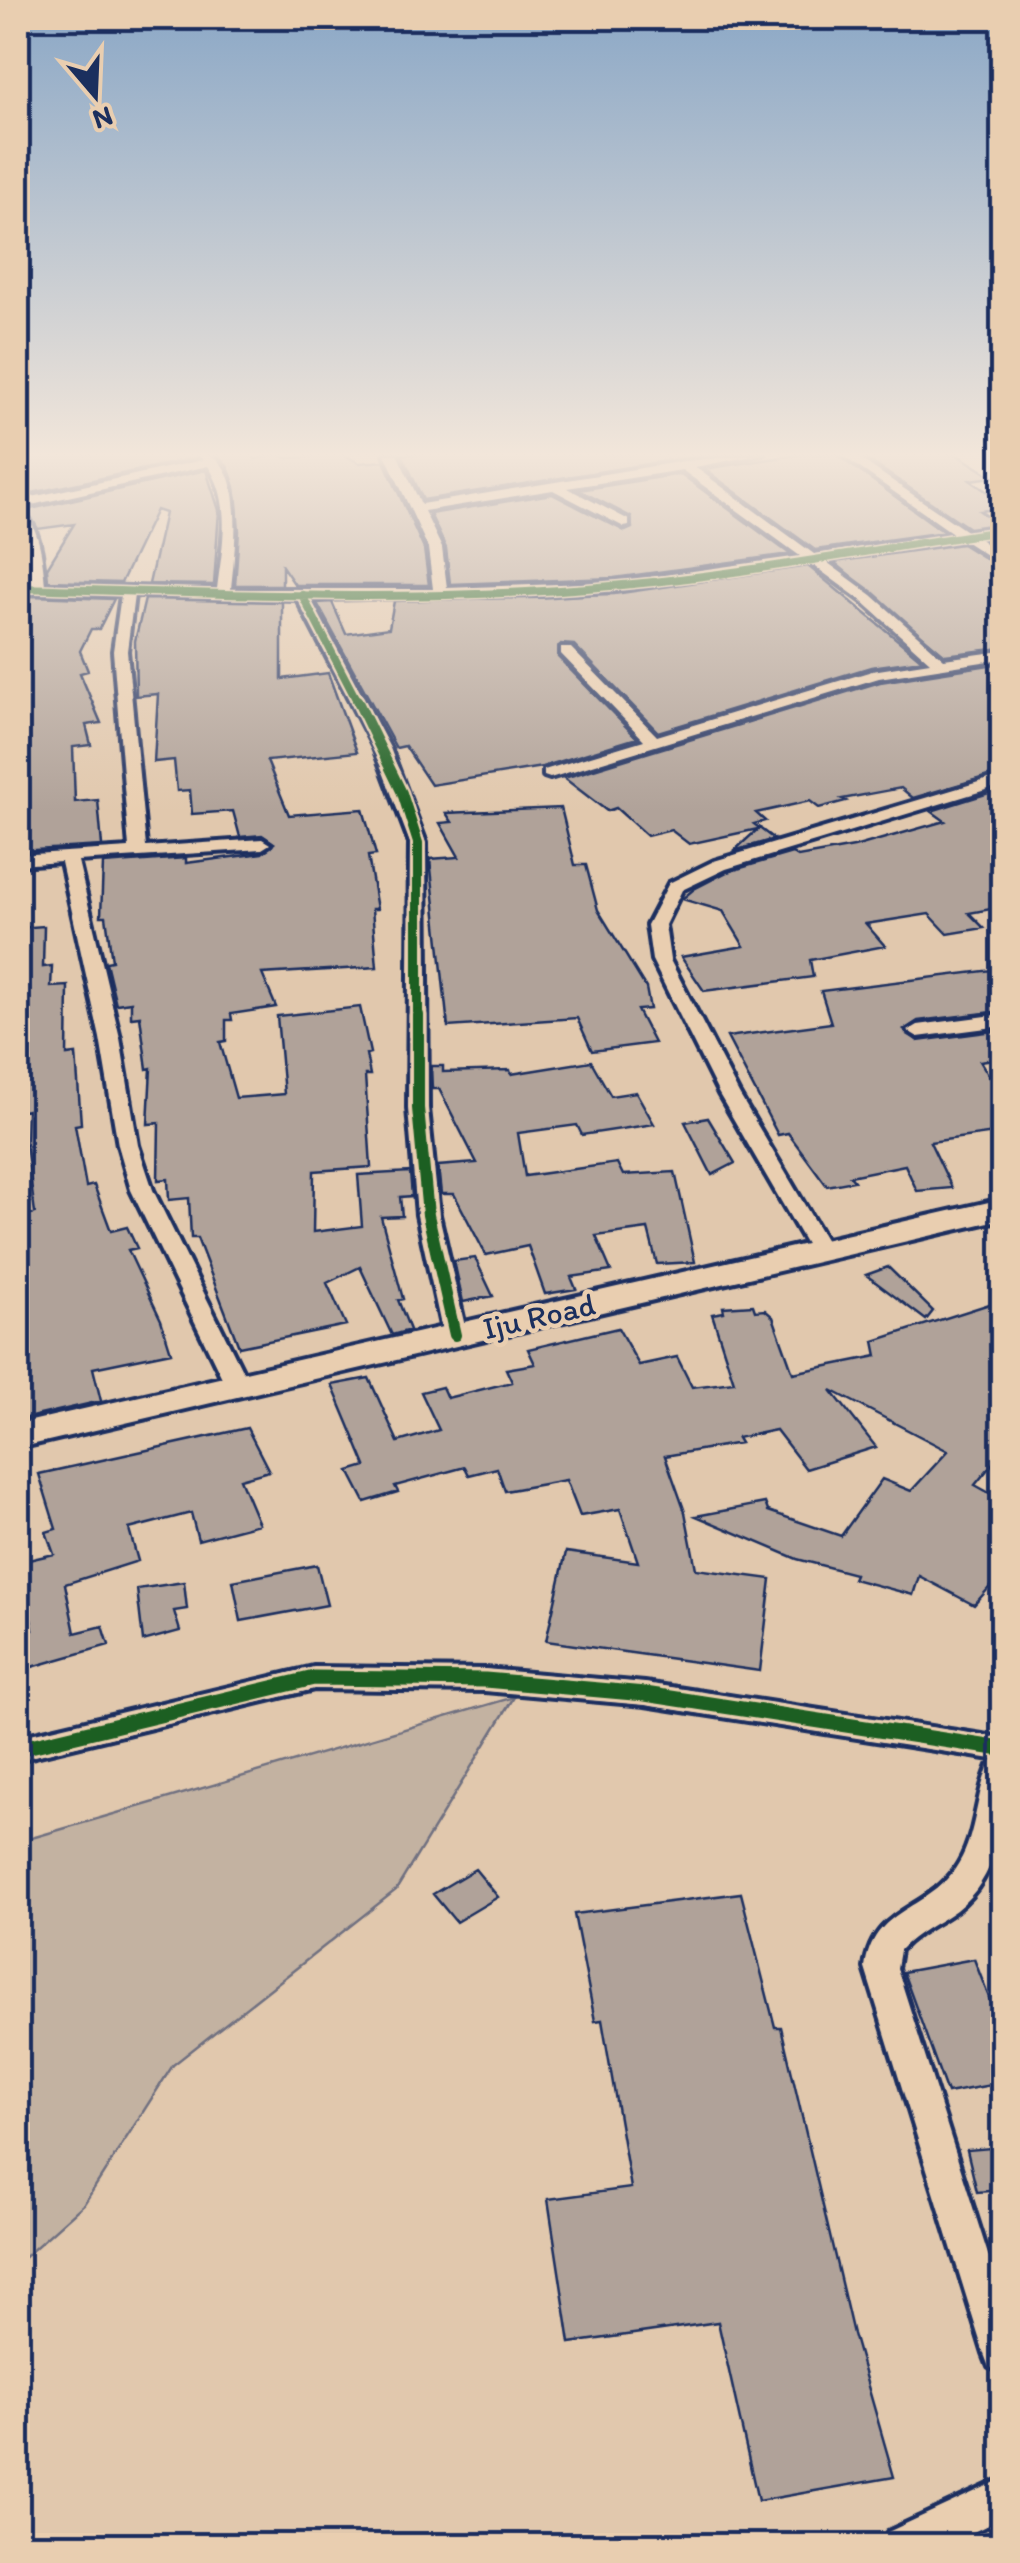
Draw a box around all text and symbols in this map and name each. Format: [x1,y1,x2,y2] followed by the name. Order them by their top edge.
[45,45,145,145] north arrow
[89,99,118,138] text: N
[479,1285,599,1347] street label: Iju Road

